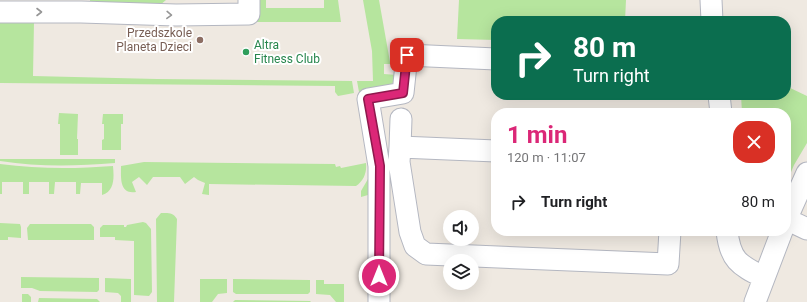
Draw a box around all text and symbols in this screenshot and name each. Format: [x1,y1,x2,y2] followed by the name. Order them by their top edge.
[36,8,42,16] one-way arrow
[166,11,172,19] one-way arrow
[116,26,192,54] place label: Przedszkole Planeta Dzieci
[573,31,636,64] text: 80 m
[507,32,559,84] icon: right
[195,35,205,45] marker: Przedszkole Planeta Dzieci
[254,38,320,66] place label: Altra Fitness Club
[390,38,424,72] pin
[396,44,418,66] icon: arrive
[241,47,251,57] marker: Altra Fitness Club
[573,65,650,86] text: Turn right
[507,121,567,149] text: 1 min
[733,121,775,163] button: close
[507,150,586,165] text: 120 m · 11:07
[507,191,529,213] icon: right
[541,193,607,211] text: Turn right
[741,193,775,211] text: 80 m
[443,210,479,290] map controls
[443,210,479,246] button: sound
[443,254,479,290] button: layers
[358,255,400,297] position arrow

